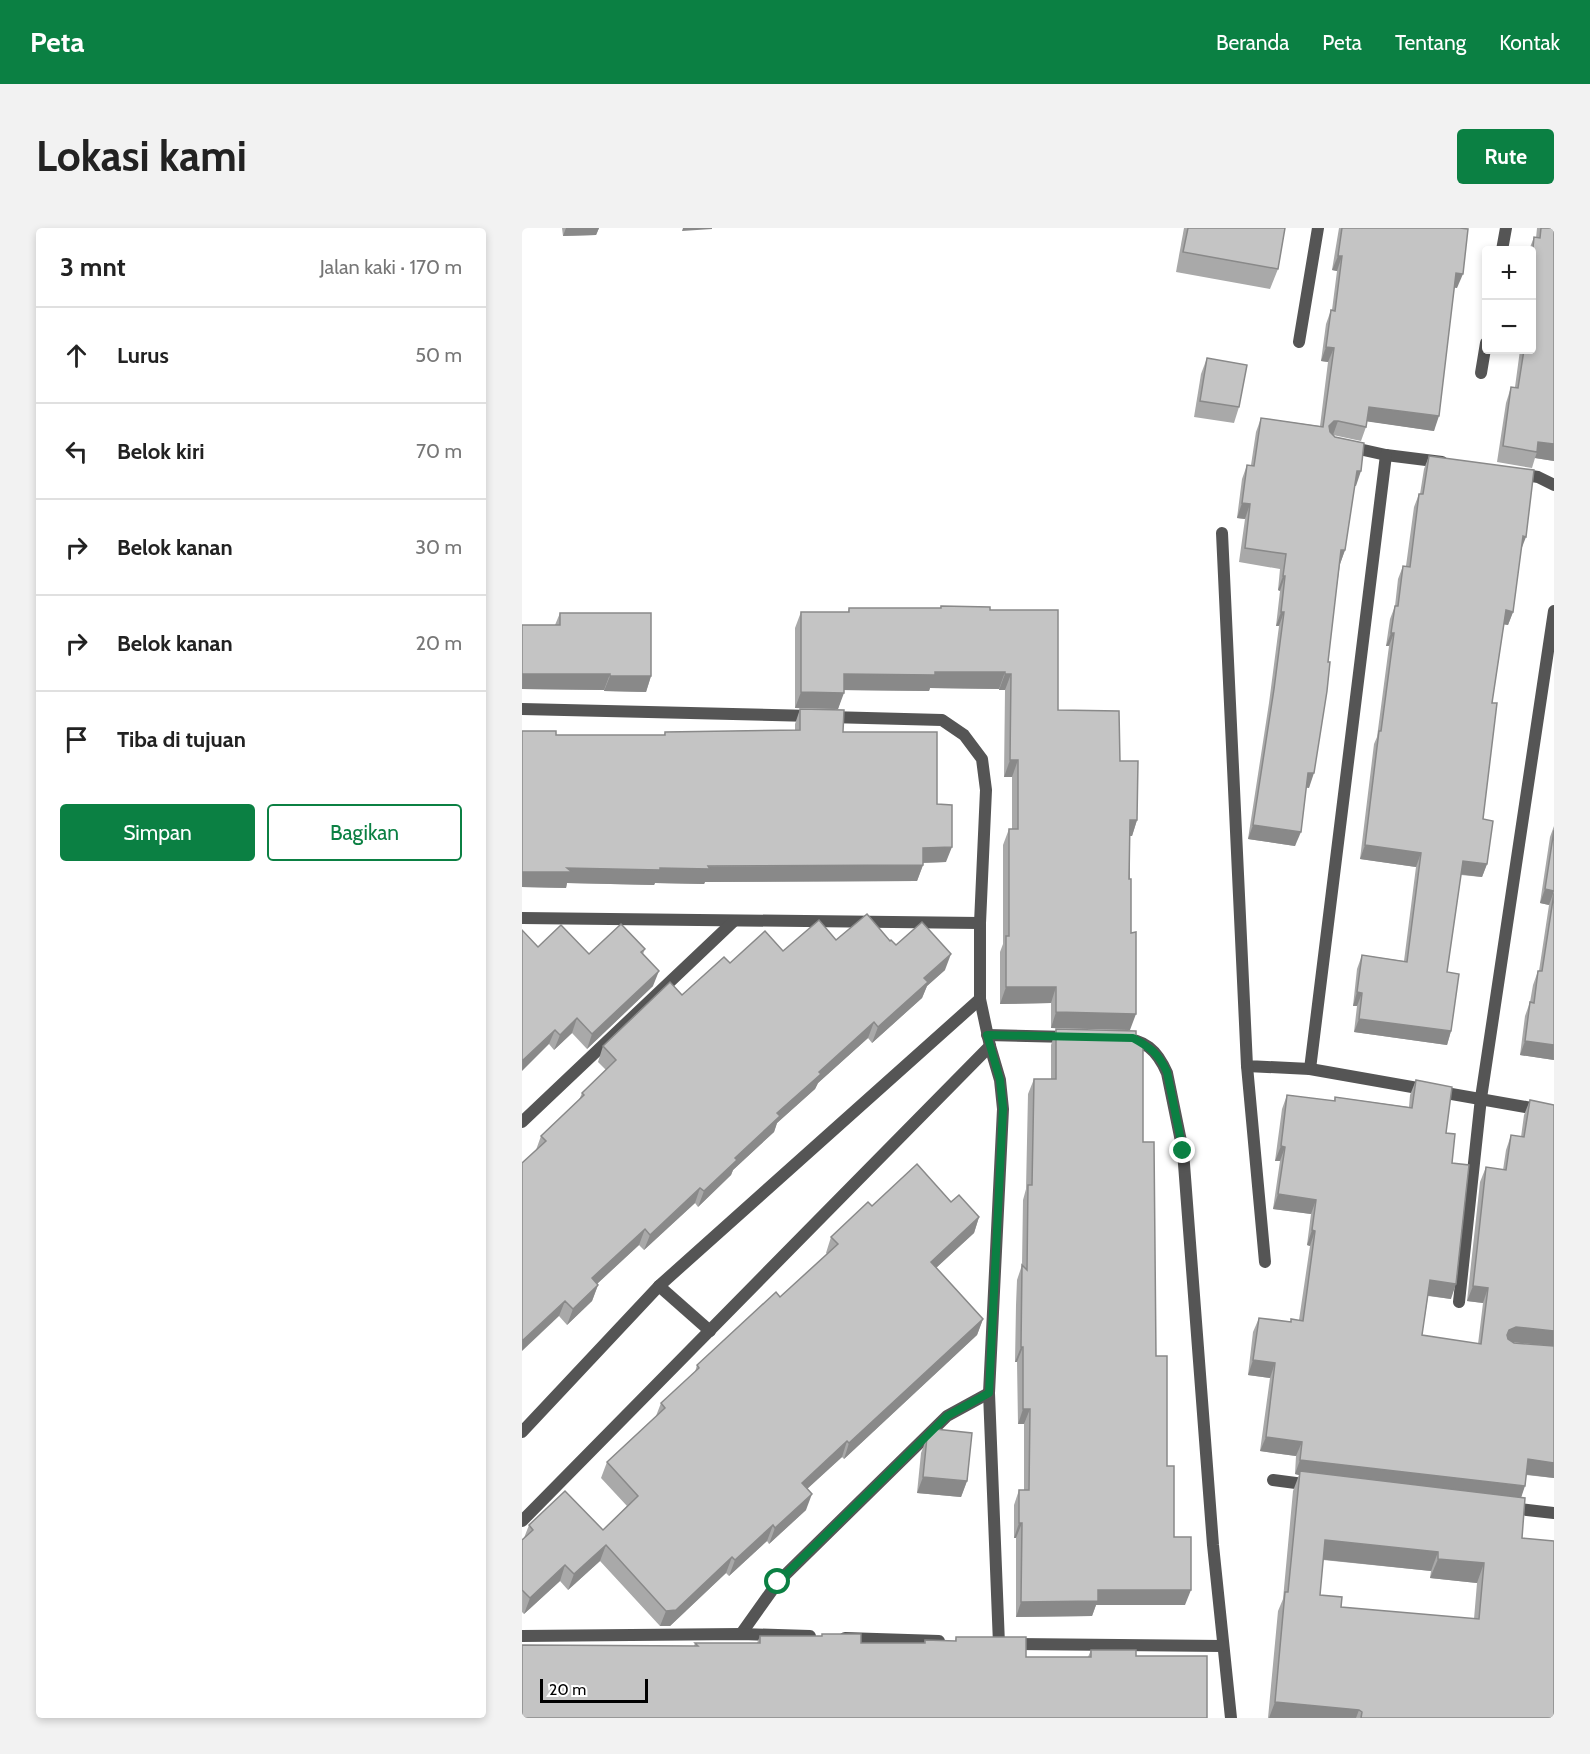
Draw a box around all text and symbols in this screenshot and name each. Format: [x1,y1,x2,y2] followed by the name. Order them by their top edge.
[30,25,84,59] text: Peta
[1216,30,1289,55] text: Beranda
[1322,30,1362,55] text: Peta
[1395,30,1466,55] text: Tentang
[1499,30,1560,55] text: Kontak
[1457,129,1554,184] button: Rute
[36,130,247,182] text: Lokasi kami
[1482,246,1536,354] map controls
[1482,246,1536,300] button: +
[60,251,126,283] text: 3 mnt
[320,255,462,279] text: Jalan kaki · 170 m
[1482,300,1536,354] button: −
[60,339,93,372] icon: ahead
[117,342,169,369] text: Lurus
[415,343,462,367] text: 50 m
[60,435,93,468] icon: left
[117,438,204,465] text: Belok kiri
[416,439,462,463] text: 70 m
[60,531,93,564] icon: right
[117,534,233,561] text: Belok kanan
[415,535,462,559] text: 30 m
[60,627,93,660] icon: right
[117,630,233,657] text: Belok kanan
[416,631,462,655] text: 20 m
[60,723,93,756] icon: arrive
[117,726,246,753] text: Tiba di tujuan
[60,804,255,861] button: Simpan
[267,804,462,861] button: Bagikan
[1169,1137,1195,1163] route end
[764,1568,790,1594] route start
[540,1676,648,1704] scale bar
[549,1680,586,1699] text: 20 m

